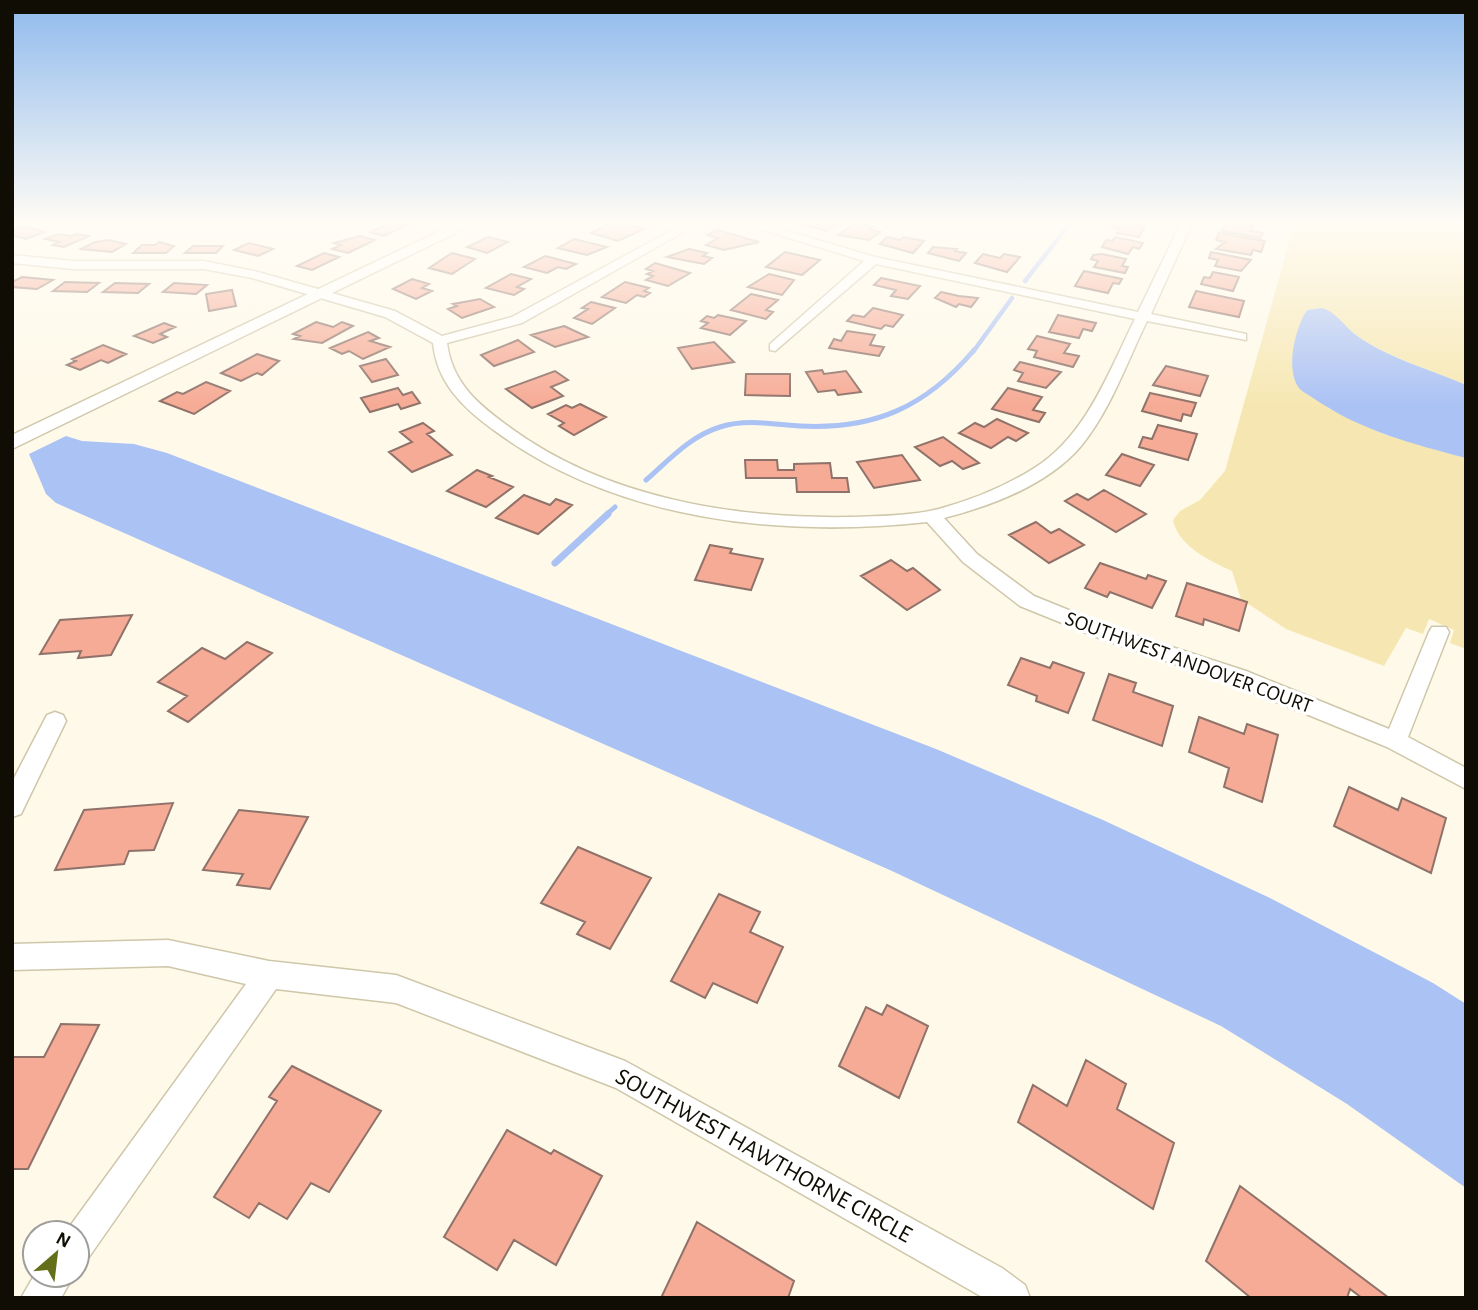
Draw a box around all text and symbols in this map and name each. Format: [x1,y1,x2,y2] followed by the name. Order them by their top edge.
[1062,608,1315,717] street label: SOUTHWEST ANDOVER COURT
[611,1064,916,1248] street label: SOUTHWEST HAWTHORNE CIRCLE
[21,1219,91,1289] north arrow
[53,1229,74,1252] text: N

